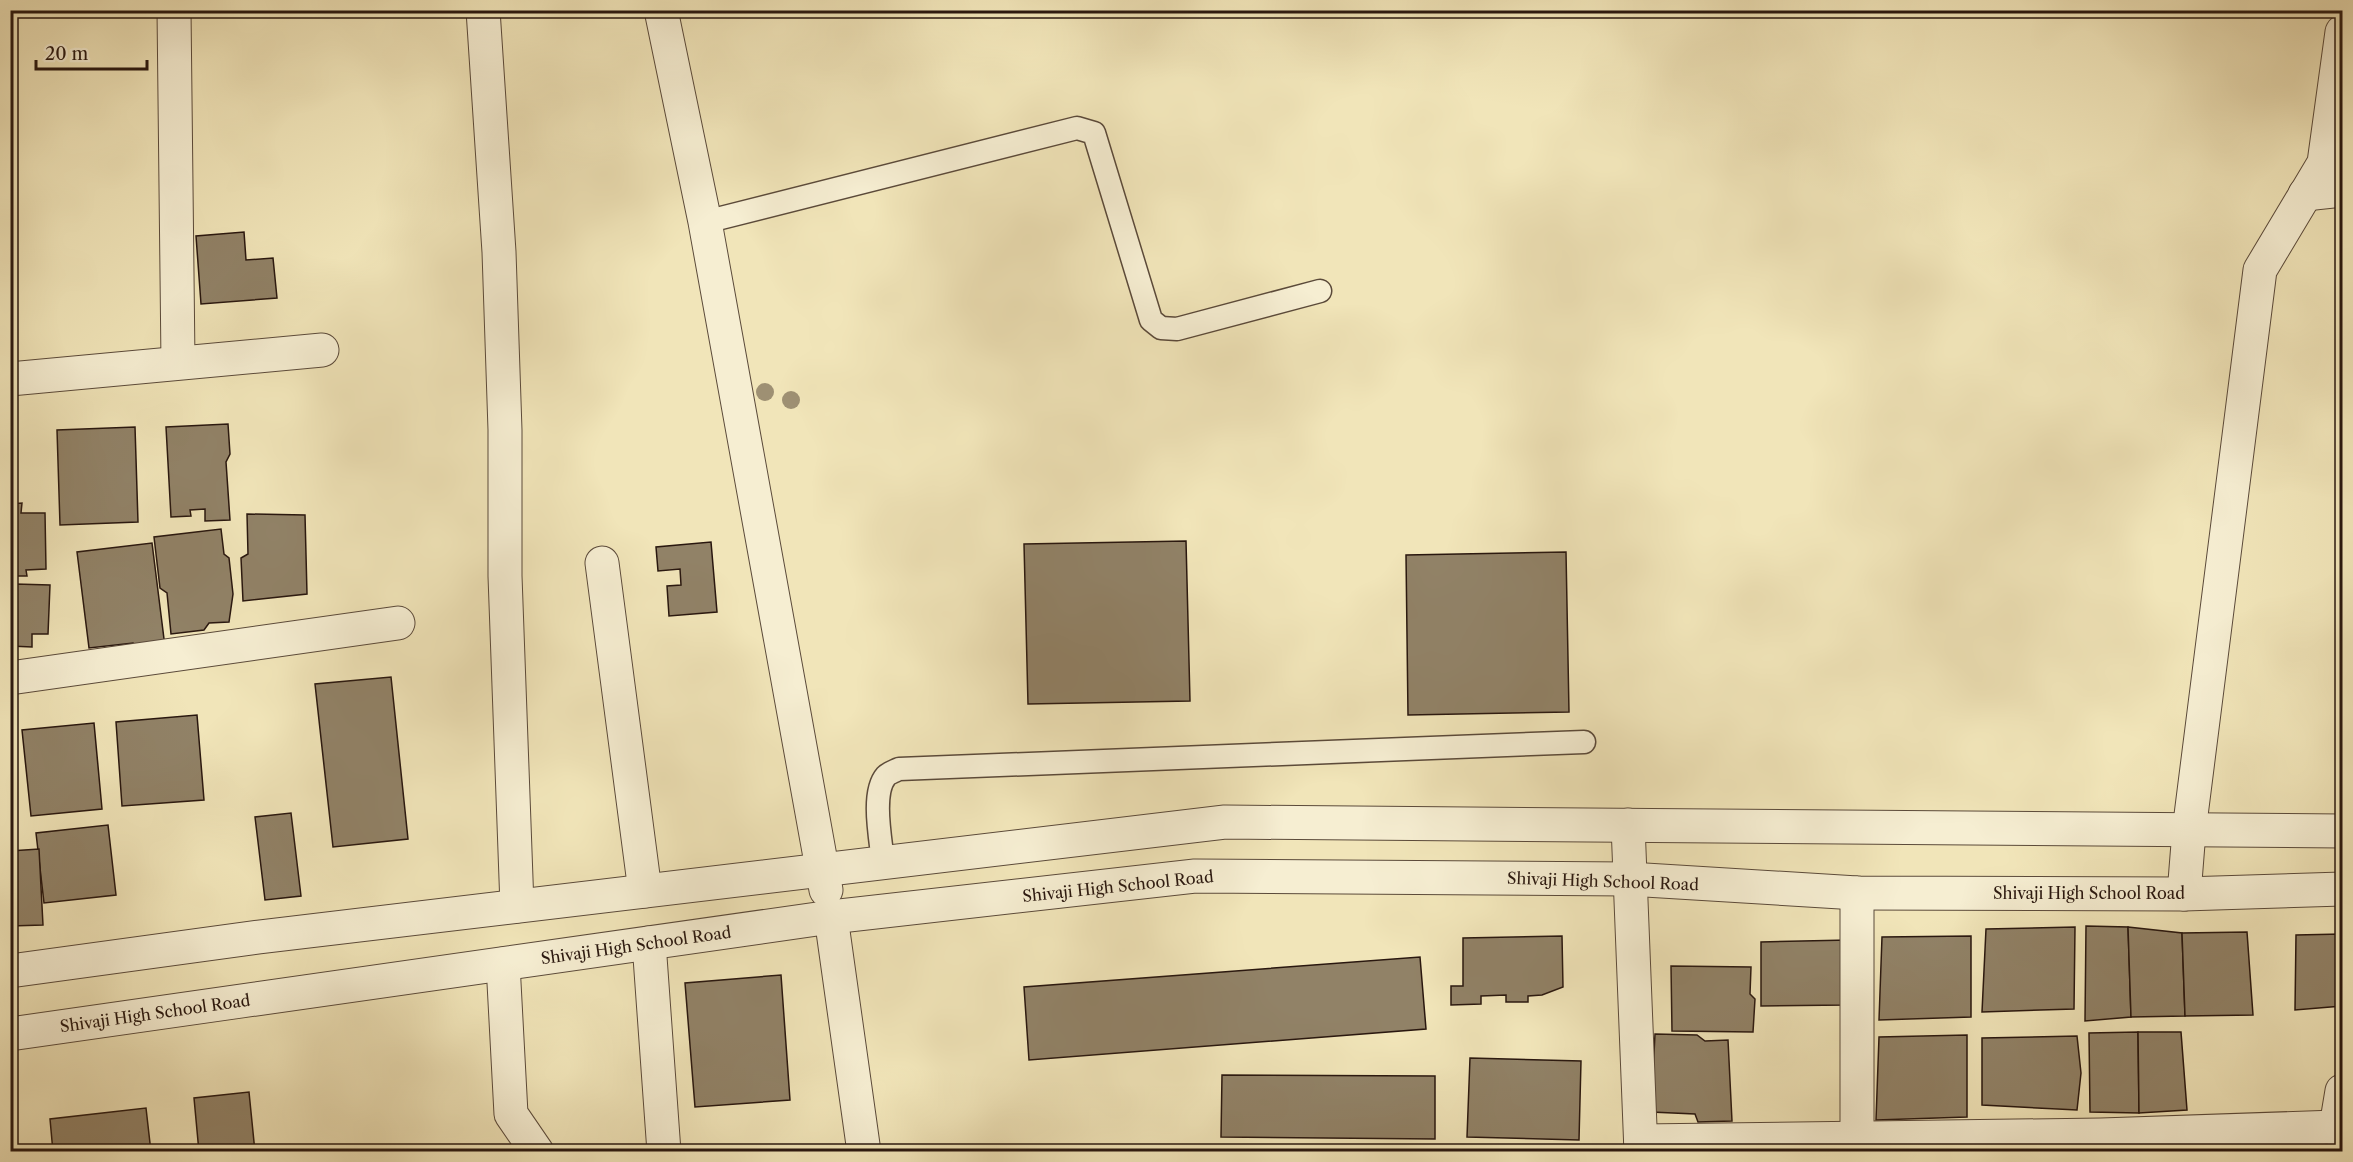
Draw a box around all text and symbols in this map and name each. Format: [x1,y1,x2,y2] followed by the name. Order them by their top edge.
[36,33,147,71] scale bar
[45,43,89,65] text: 20 m
[1021,866,1215,906] street label: Shivaji High School Road
[1507,868,1700,894] street label: Shivaji High School Road
[1993,883,2185,903] street label: Shivaji High School Road
[539,922,733,968] street label: Shivaji High School Road
[58,990,252,1036] street label: Shivaji High School Road

